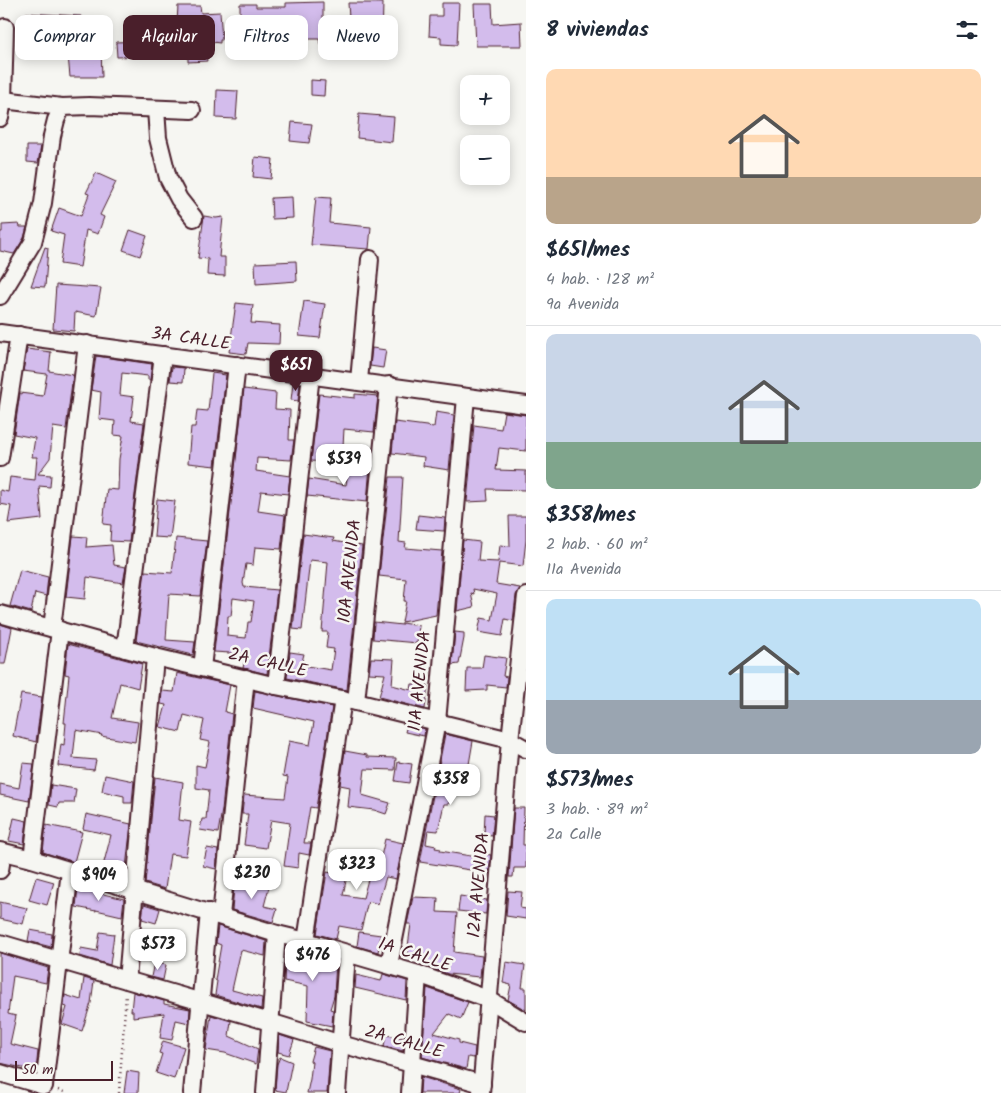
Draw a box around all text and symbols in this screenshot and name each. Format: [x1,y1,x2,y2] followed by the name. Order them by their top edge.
[546,14,649,47] text: 8 viviendas
[15,15,113,60] chip: Comprar
[123,15,215,60] chip: Alquilar
[225,15,308,60] chip: Filtros
[318,15,398,60] chip: Nuevo
[953,16,981,44] icon: filters
[460,75,510,185] map controls
[460,75,510,125] button: +
[719,101,809,191] icon: home
[460,135,510,185] button: −
[546,234,630,267] text: $651/mes
[546,267,654,292] text: 4 hab. · 128 m²
[546,292,619,317] text: 9a Avenida
[149,320,233,360] street label: 3A CALLE
[266,350,326,392] pin: $651
[280,353,312,378] text: $651
[719,367,809,457] icon: home
[314,444,374,486] pin: $539
[327,447,361,472] text: $539
[546,499,636,532] text: $358/mes
[331,518,370,624] street label: 10A AVENIDA
[546,532,648,557] text: 2 hab. · 60 m²
[546,557,621,582] text: 11a Avenida
[401,629,440,733] street label: 11A AVENIDA
[719,632,809,722] icon: home
[225,640,311,687] street label: 2A CALLE
[421,764,481,806] pin: $358
[546,764,634,797] text: $573/mes
[433,767,469,792] text: $358
[546,797,648,822] text: 3 hab. · 89 m²
[546,822,601,847] text: 2a Calle
[460,831,499,939] street label: 12A AVENIDA
[327,848,387,891] pin: $323
[339,852,375,877] text: $323
[222,858,282,900] pin: $230
[69,860,129,902] pin: $904
[234,861,270,886] text: $230
[82,863,116,888] text: $904
[128,928,188,971] pin: $573
[374,930,455,981] street label: 1A CALLE
[141,932,175,957] text: $573
[283,940,343,982] pin: $476
[296,943,330,968] text: $476
[361,1017,447,1068] street label: 2A CALLE
[15,1058,112,1081] scale bar
[22,1059,53,1081] text: 50 m

